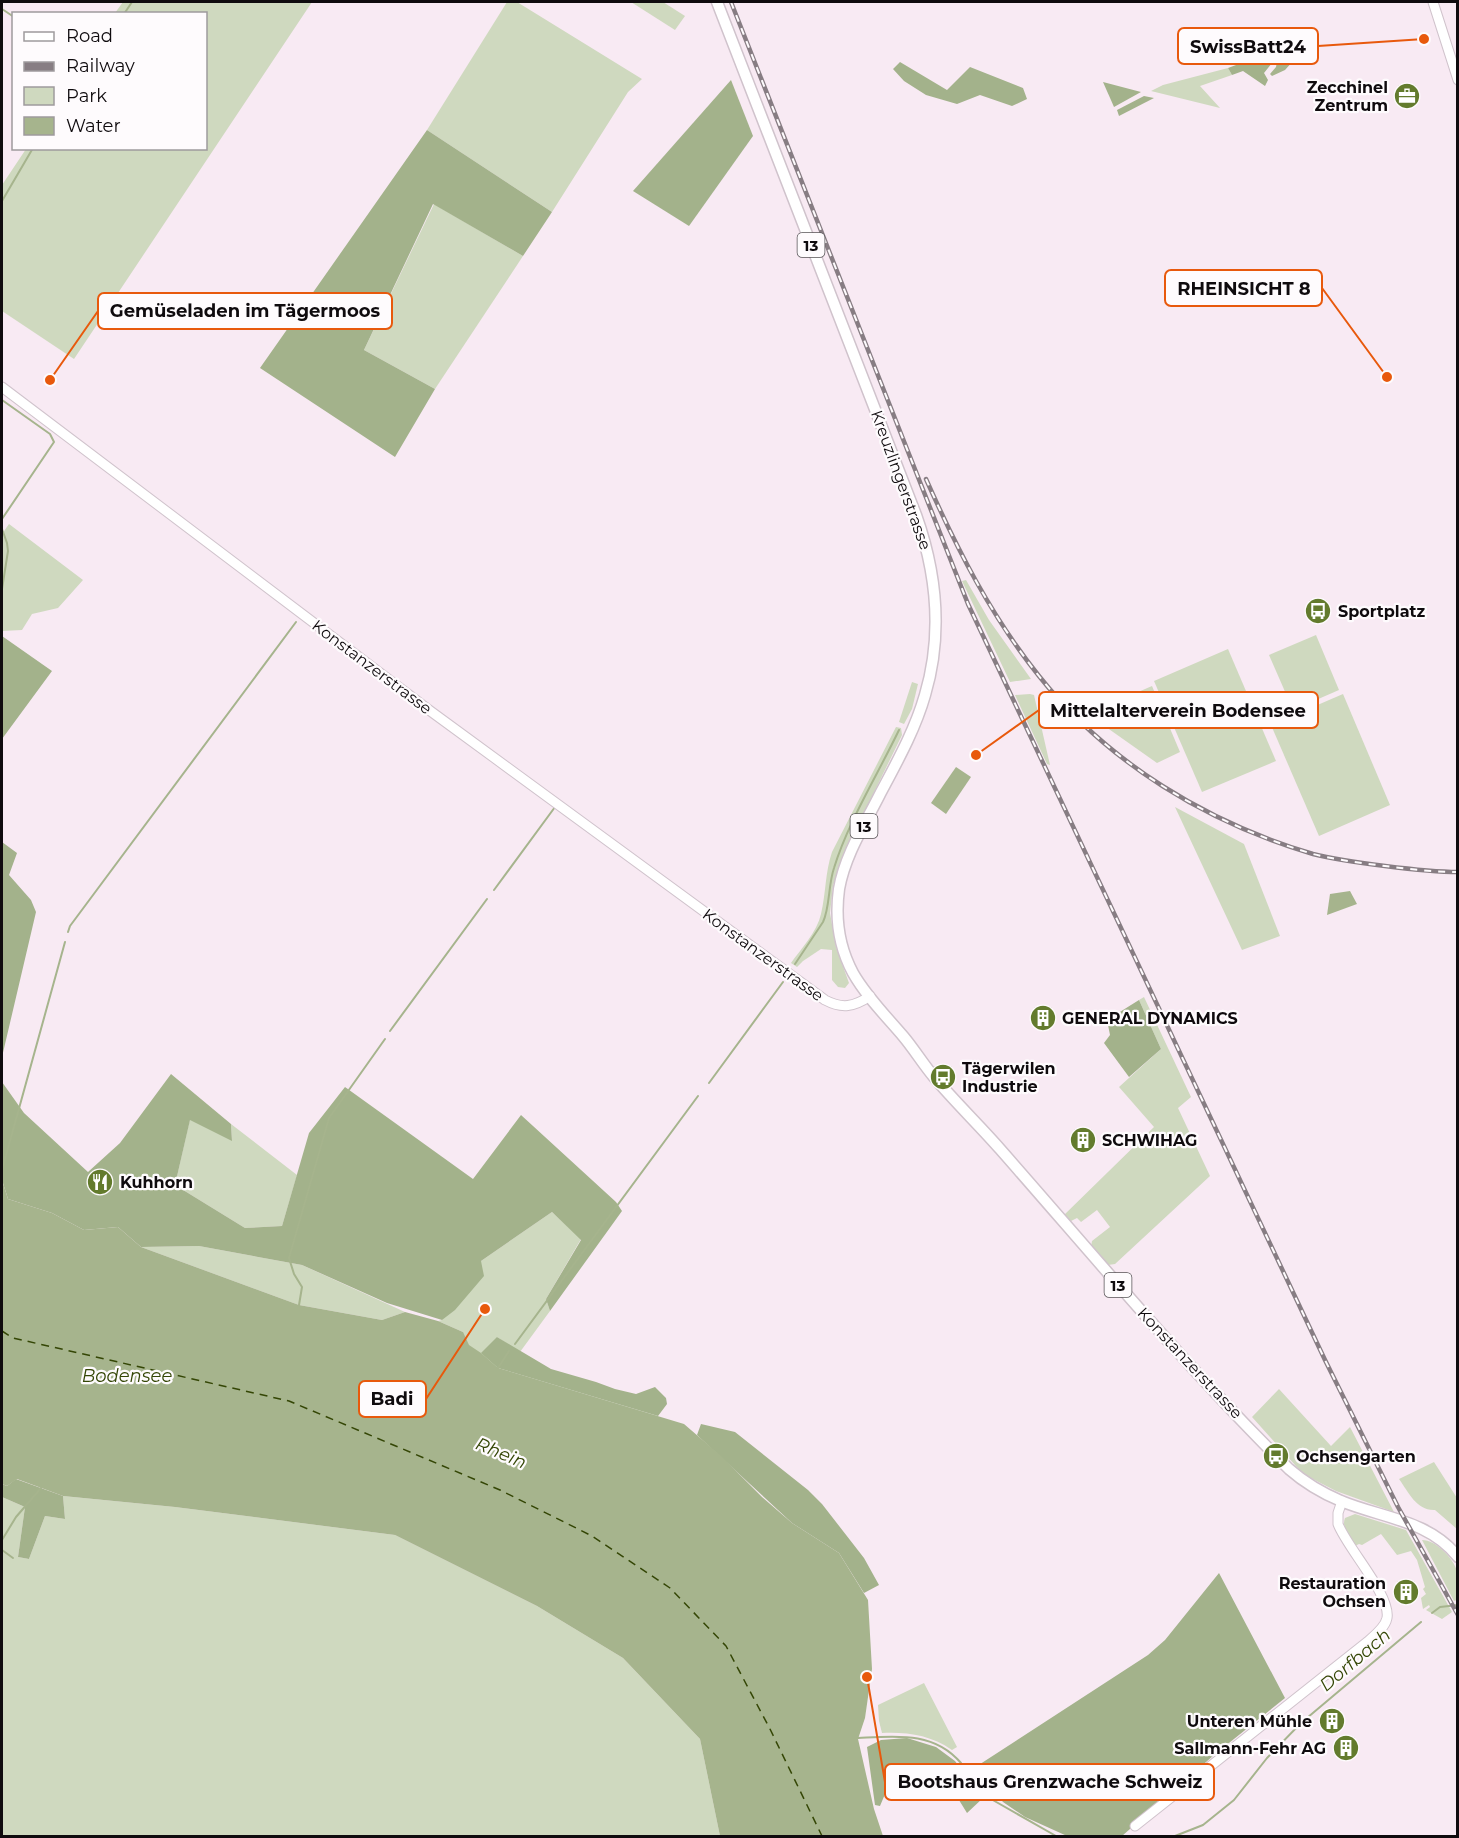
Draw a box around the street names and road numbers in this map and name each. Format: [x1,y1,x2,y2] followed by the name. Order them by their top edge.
[798,233,824,257] road number: 13
[867,408,935,552] street label: Kreuzlingerstrasse
[308,616,436,718] street label: Konstanzerstrasse
[850,814,878,838] road number: 13
[699,905,827,1005] street label: Konstanzerstrasse
[1104,1273,1132,1297] road number: 13
[1134,1304,1246,1422] street label: Konstanzerstrasse

